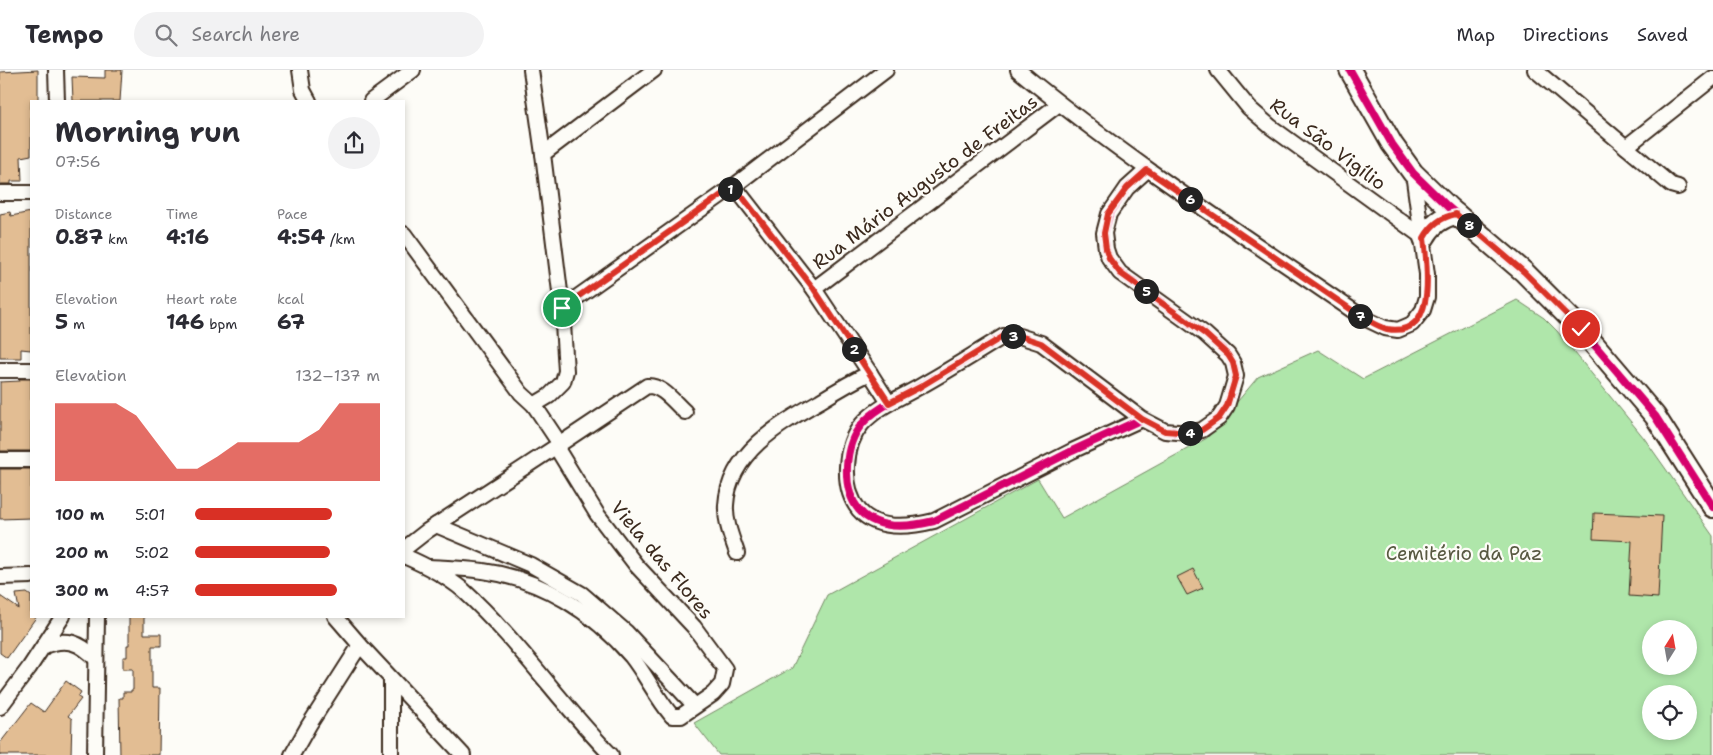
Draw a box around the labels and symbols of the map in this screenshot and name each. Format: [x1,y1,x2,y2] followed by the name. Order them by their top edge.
[807,89,1043,275] street label: Rua Mário Augusto de Freitas
[1265,92,1391,196] street label: Rua São Vigílio
[718,176,742,202] pin: 1
[1178,186,1202,212] pin: 6
[1456,212,1482,238] pin: 8
[1134,278,1158,304] pin: 5
[541,287,583,329] pin
[1348,304,1372,328] pin: 7
[1560,308,1602,350] pin
[1000,324,1026,348] pin: 3
[842,336,866,362] pin: 2
[1178,420,1202,446] pin: 4
[605,496,719,624] street label: Viela das Flores
[1386,541,1542,566] park label: Cemitério da Paz
[1642,620,1698,675] north arrow

